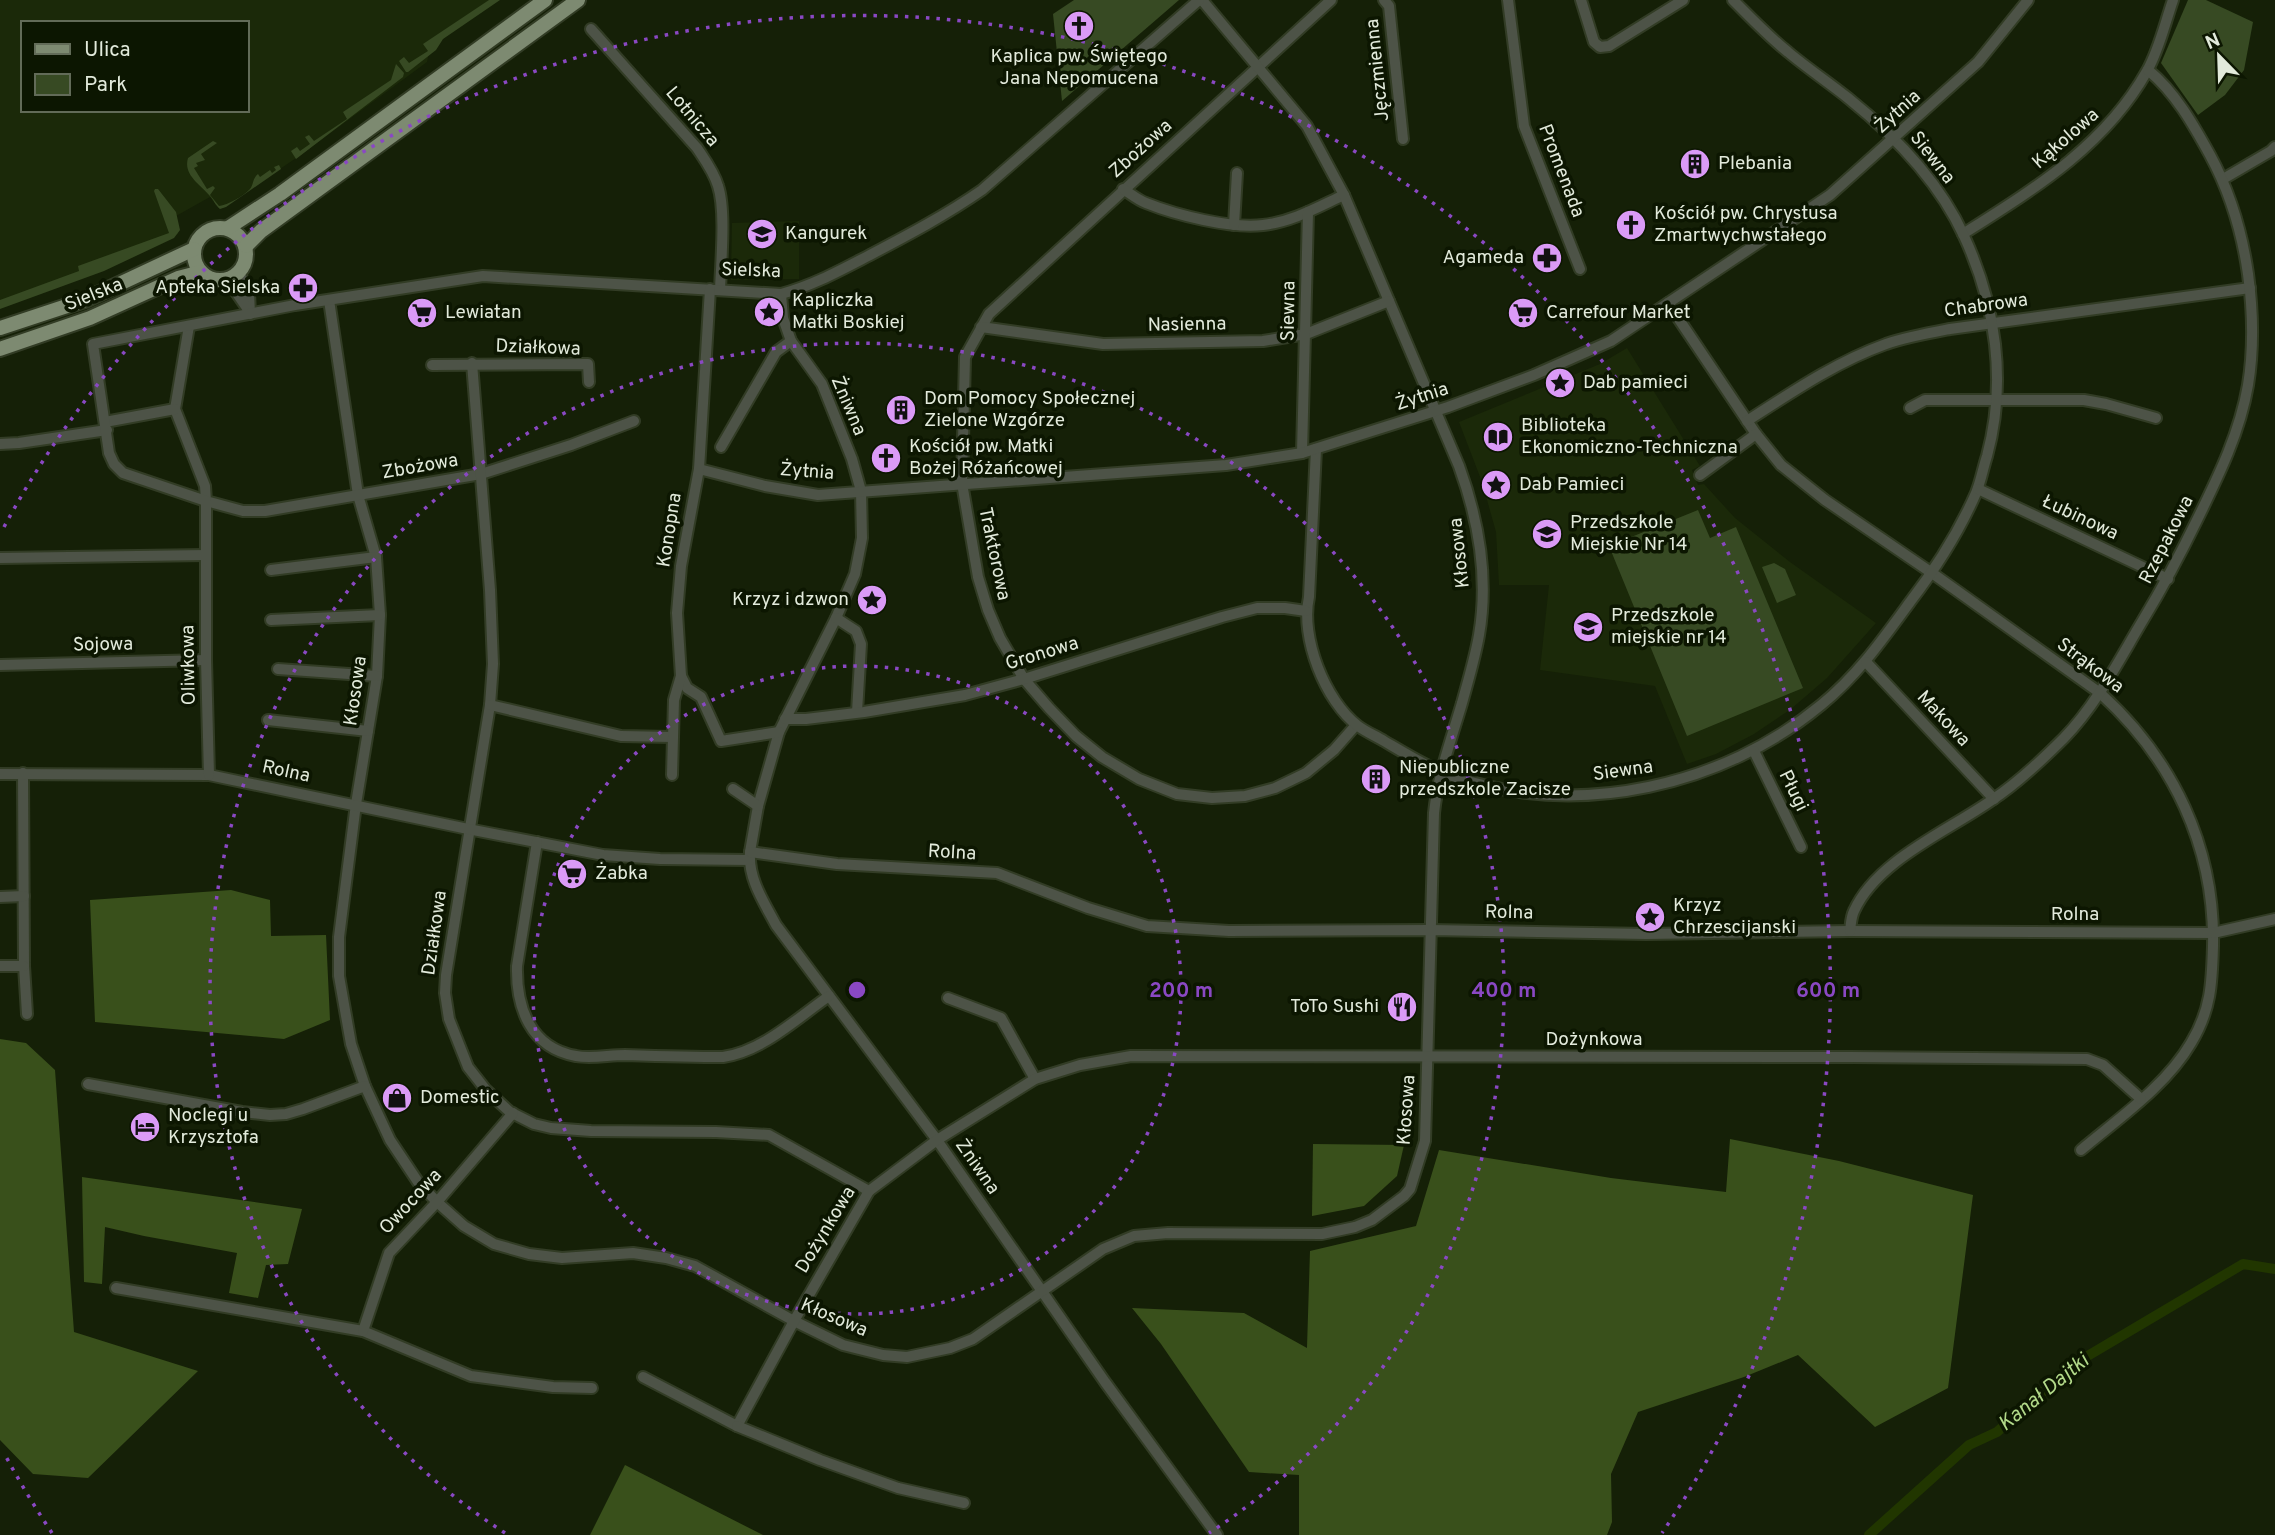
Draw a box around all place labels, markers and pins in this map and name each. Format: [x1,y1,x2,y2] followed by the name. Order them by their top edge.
[1062,9,1096,43] church icon: Kaplica pw. Świętego Jana Nepomucena
[990,44,1168,91] place label: Kaplica pw. Świętego Jana Nepomucena
[1678,147,1712,181] building icon: Plebania
[1718,152,1792,176] place label: Plebania
[1654,202,1837,248] place label: Kościół pw. Chrystusa Zmartwychwstałego
[1614,208,1648,242] church icon: Kościół pw. Chrystusa Zmartwychwstałego
[745,217,779,251] school or university icon: Kangurek
[785,222,867,246] place label: Kangurek
[1530,241,1564,275] pharmacy icon: Agameda
[1443,246,1524,270] place label: Agameda
[286,271,320,305] pharmacy icon: Apteka Sielska
[155,276,280,300] place label: Apteka Sielska
[792,289,905,335] place label: Kapliczka Matki Boskiej
[752,295,786,329] place icon: Kapliczka Matki Boskiej
[405,296,439,330] supermarket icon: Lewiatan
[1506,296,1540,330] supermarket icon: Carrefour Market
[445,301,522,325] place label: Lewiatan
[1546,301,1691,325] place label: Carrefour Market
[1543,366,1577,400] place icon: Dab pamieci
[1583,371,1688,395] place label: Dab pamieci
[924,387,1135,433] place label: Dom Pomocy Społecznej Zielone Wzgórze
[884,393,918,427] building icon: Dom Pomocy Społecznej Zielone Wzgórze
[1521,414,1738,460] place label: Biblioteka Ekonomiczno-Techniczna
[1481,420,1515,454] library icon: Biblioteka Ekonomiczno-Techniczna
[909,435,1063,481] place label: Kościół pw. Matki Bożej Różańcowej
[869,441,903,475] church icon: Kościół pw. Matki Bożej Różańcowej
[1479,468,1513,502] place icon: Dab Pamieci
[1519,473,1624,497] place label: Dab Pamieci
[1570,511,1687,557] place label: Przedszkole Miejskie Nr 14
[1530,517,1564,551] school or university icon: Przedszkole Miejskie Nr 14
[855,583,889,617] place icon: Krzyz i dzwon
[732,588,849,612] place label: Krzyz i dzwon
[1611,604,1727,650] place label: Przedszkole miejskie nr 14
[1571,610,1605,644] school or university icon: Przedszkole miejskie nr 14
[1399,756,1571,802] place label: Niepubliczne przedszkole Zacisze
[1359,762,1393,796] building icon: Niepubliczne przedszkole Zacisze
[555,857,589,891] supermarket icon: Żabka
[595,861,648,886] place label: Żabka
[1673,894,1796,940] place label: Krzyz Chrzescijanski
[1633,900,1667,934] place icon: Krzyz Chrzescijanski
[845,978,869,1002] centre of rings
[1385,990,1419,1024] restaurant icon: ToTo Sushi
[1290,995,1379,1019] place label: ToTo Sushi
[380,1081,414,1115] shop icon: Domestic
[420,1086,500,1110] place label: Domestic
[168,1104,259,1150] place label: Noclegi u Krzysztofa
[128,1110,162,1144] hotel icon: Noclegi u Krzysztofa

